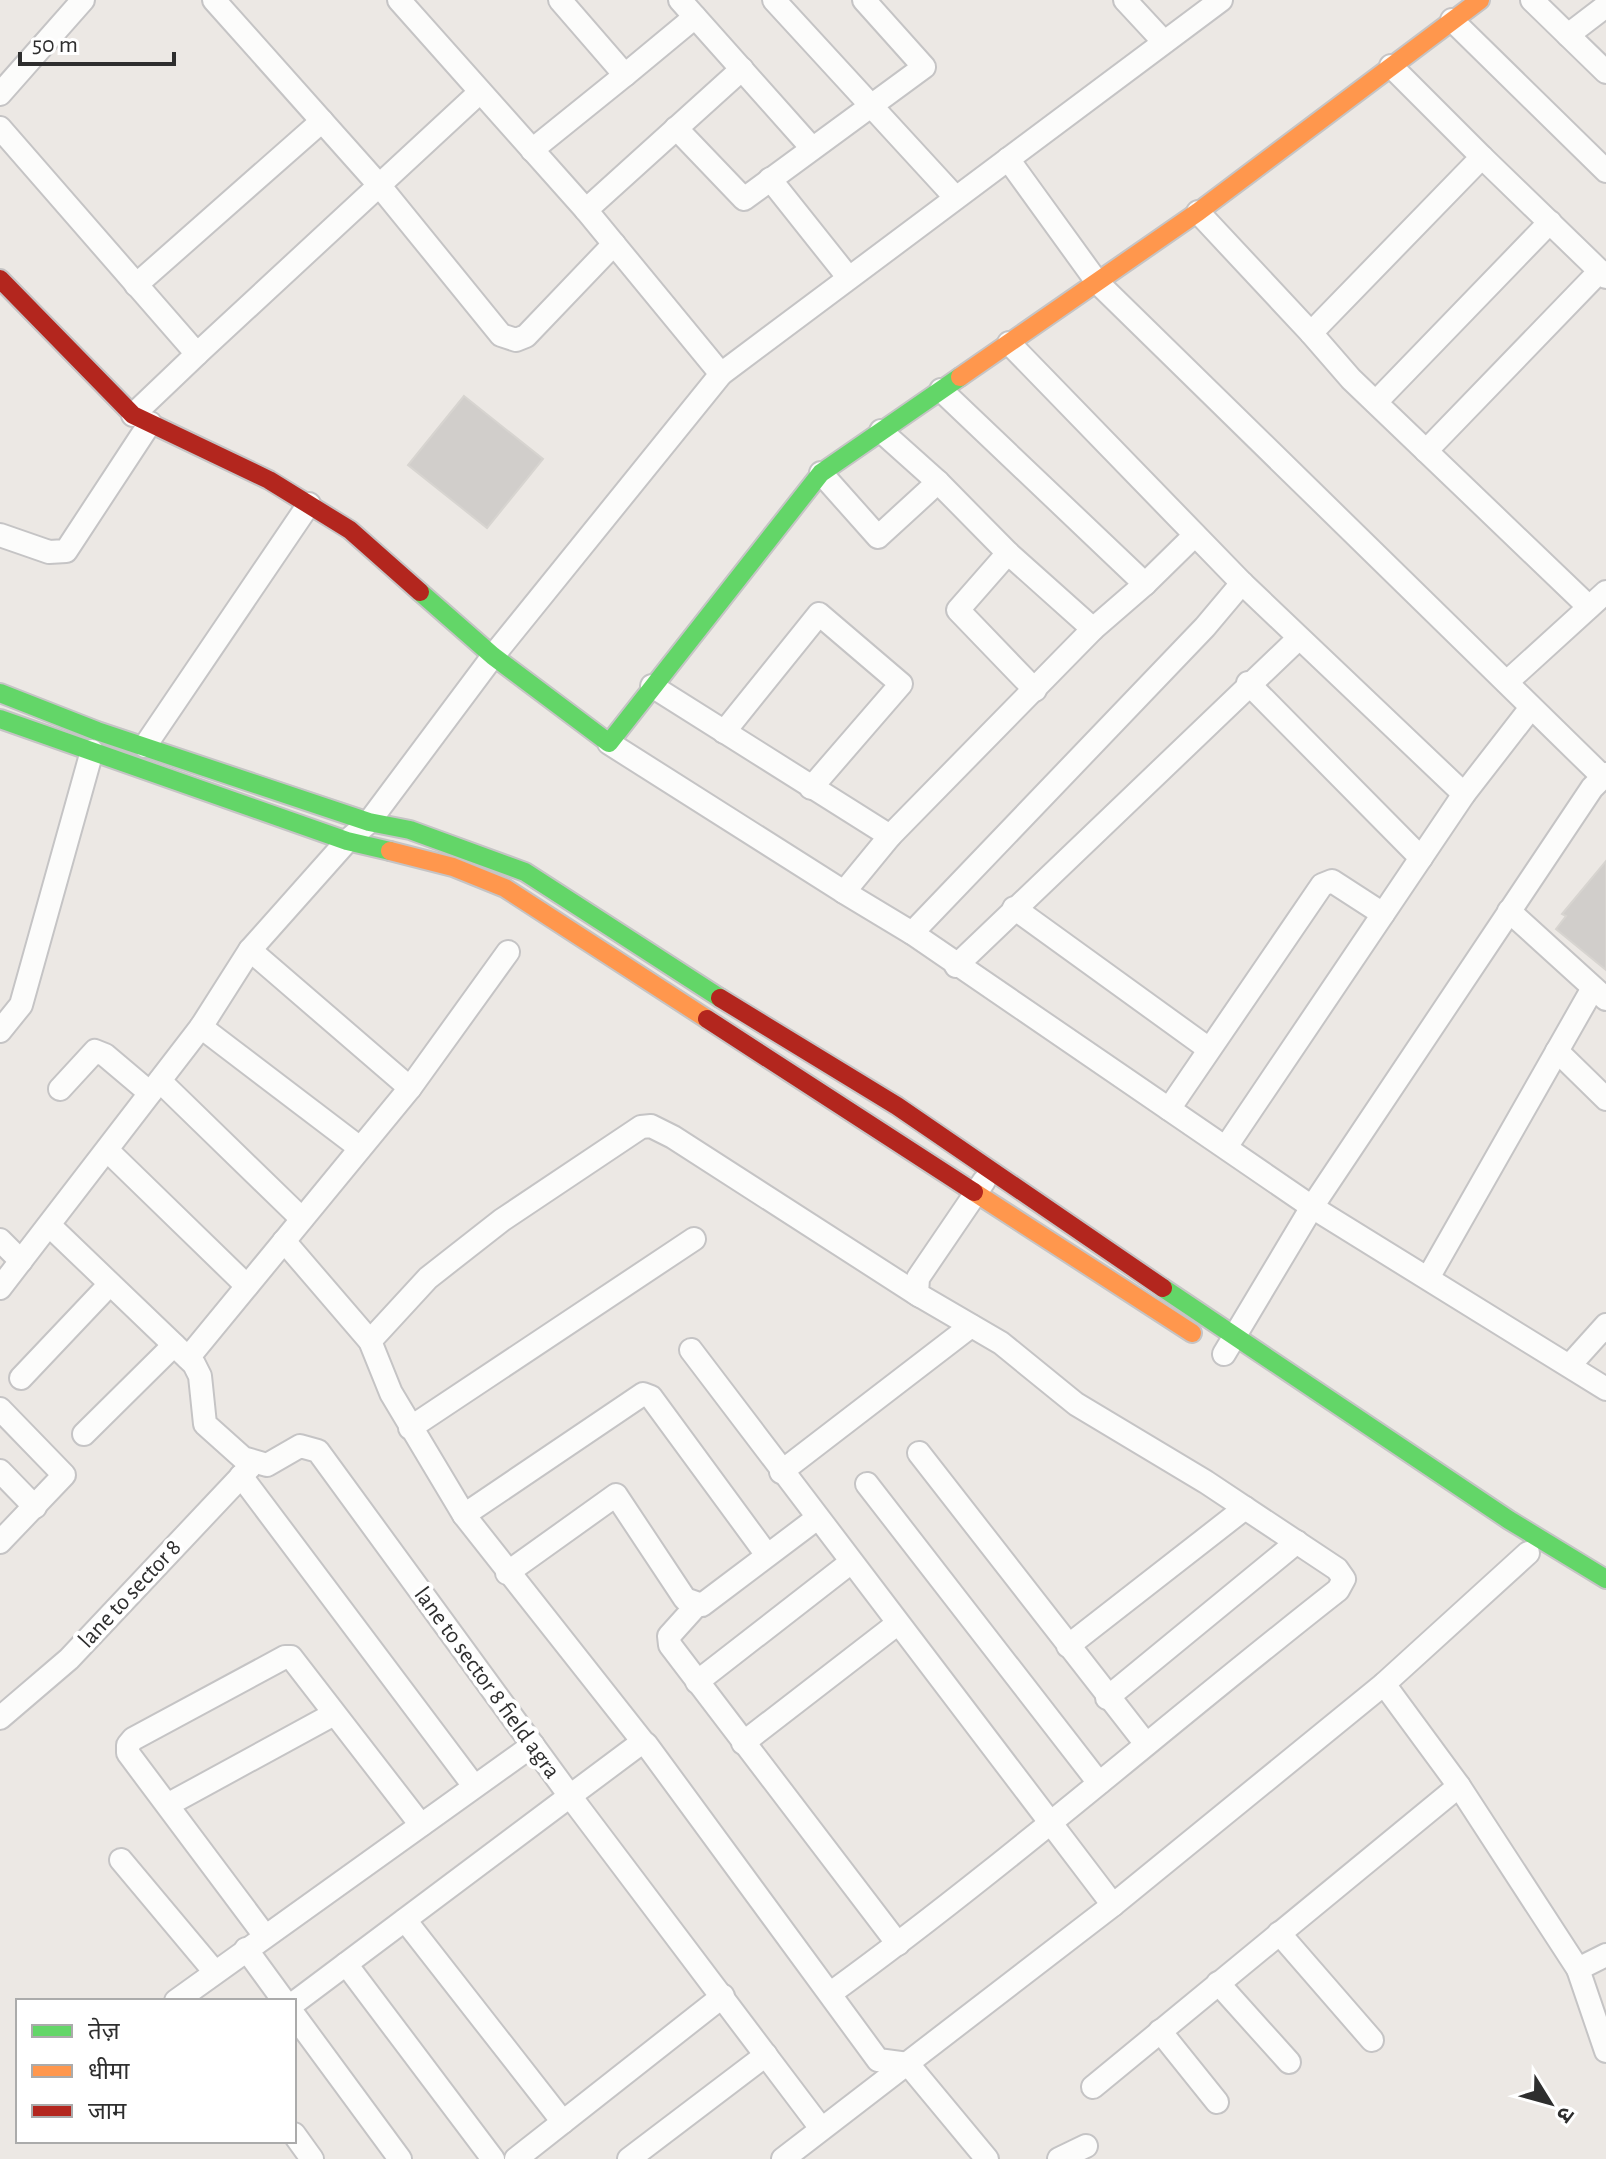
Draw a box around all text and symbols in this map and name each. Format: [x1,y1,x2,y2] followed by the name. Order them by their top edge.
[20,16,174,66] scale bar
[32,33,78,57] text: 50 m
[74,1535,186,1653] street label: lane to sector 8
[410,1583,564,1783] street label: lane to sector 8 field agra
[16,1999,296,2143] legend
[88,2017,121,2044] text: तेज़
[88,2057,130,2084] text: धीमा
[1510,2063,1590,2143] north arrow
[88,2100,127,2124] text: जाम
[1552,2103,1578,2127] text: उ

